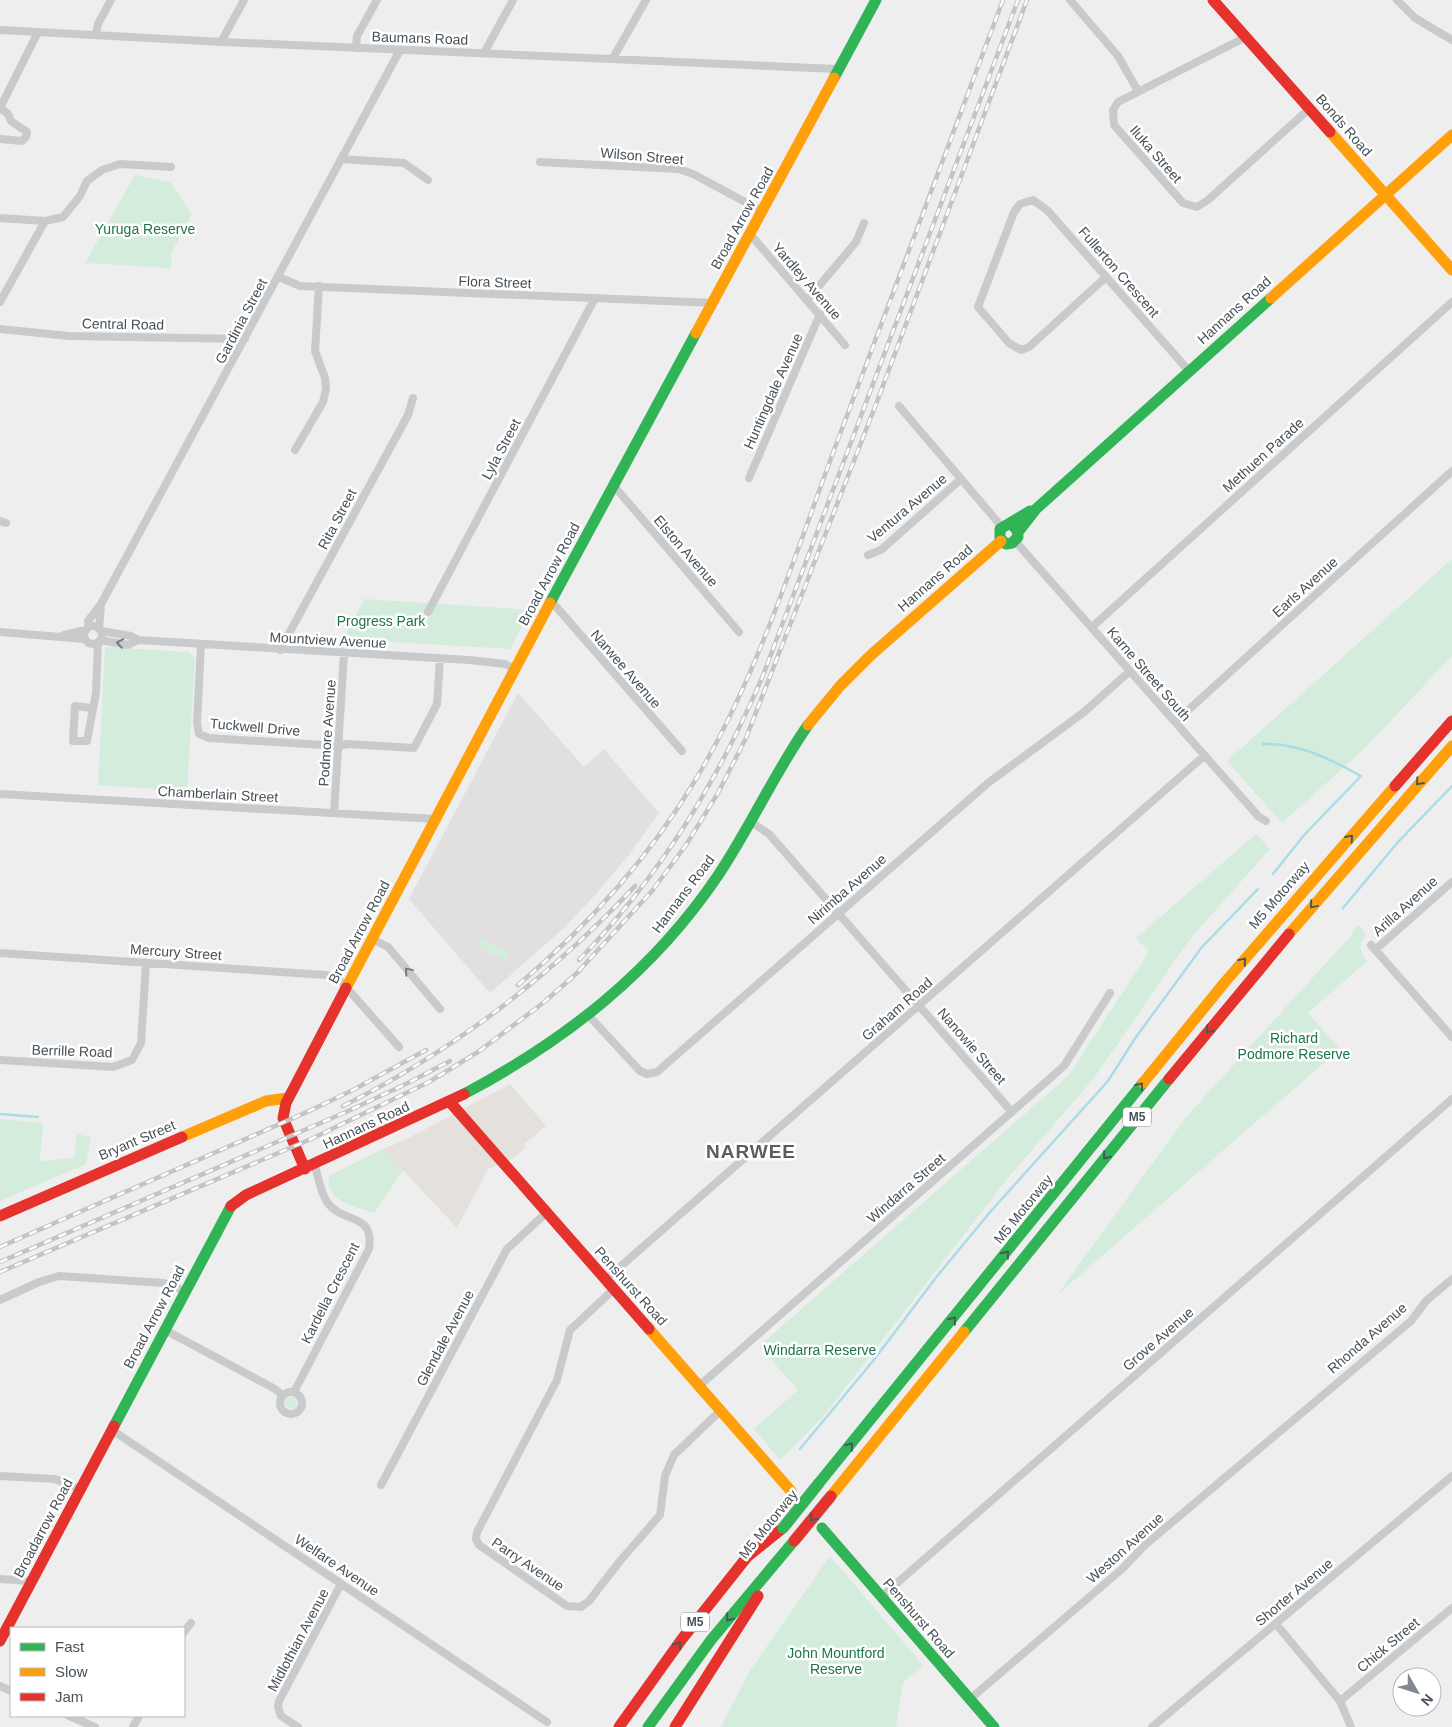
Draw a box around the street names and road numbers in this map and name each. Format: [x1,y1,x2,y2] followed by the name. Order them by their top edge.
[371,28,469,48] street label: Baumans Road
[1313,91,1375,159] street label: Bonds Road
[1127,122,1185,186] street label: Iluka Street
[600,144,684,168] street label: Wilson Street
[707,164,777,272] street label: Broad Arrow Road
[1075,224,1163,320] street label: Fullerton Crescent
[769,239,845,323] street label: Yardley Avenue
[458,273,532,291] street label: Flora Street
[1194,273,1274,347] street label: Hannans Road
[212,276,270,366] street label: Gardinia Street
[82,315,164,333] street label: Central Road
[740,330,806,451] street label: Huntingdale Avenue
[1219,414,1307,496] street label: Methuen Parade
[478,416,524,482] street label: Lyla Street
[864,470,950,546] street label: Ventura Avenue
[314,486,360,552] street label: Rita Street
[651,512,721,590] street label: Elston Avenue
[515,520,583,628] street label: Broad Arrow Road
[895,541,975,615] street label: Hannans Road
[1269,553,1341,620] street label: Earls Avenue
[1104,624,1194,724] street label: Karne Street South
[588,627,665,712] street label: Narwee Avenue
[269,629,387,651] street label: Mountview Avenue
[315,679,339,787] street label: Podmore Avenue
[209,715,301,739] street label: Tuckwell Drive
[157,783,279,805] street label: Chamberlain Street
[805,850,890,927] street label: Nirimba Avenue
[649,852,717,936] street label: Hannans Road
[1245,858,1313,932] street label: M5 Motorway
[1369,873,1441,939] street label: Arilla Avenue
[325,878,393,986] street label: Broad Arrow Road
[130,941,222,963] street label: Mercury Street
[859,974,935,1044] street label: Graham Road
[935,1005,1010,1087] street label: Nanowie Street
[31,1042,113,1060] street label: Berrille Road
[320,1098,412,1152] street label: Hannans Road
[1123,1108,1151,1126] road number: M5
[96,1117,178,1163] street label: Bryant Street
[864,1150,948,1226] street label: Windarra Street
[990,1171,1056,1247] street label: M5 Motorway
[298,1240,362,1346] street label: Kardella Crescent
[591,1243,671,1329] street label: Penshurst Road
[120,1263,188,1371] street label: Broad Arrow Road
[413,1287,477,1389] street label: Glendale Avenue
[1324,1299,1410,1377] street label: Rhonda Avenue
[1119,1304,1197,1374] street label: Grove Avenue
[10,1476,76,1580] street label: Broadarrow Road
[735,1486,801,1562] street label: M5 Motorway
[1083,1509,1167,1587] street label: Weston Avenue
[292,1531,382,1599] street label: Welfare Avenue
[489,1534,567,1594] street label: Parry Avenue
[1252,1555,1336,1629] street label: Shorter Avenue
[880,1575,958,1661] street label: Penshurst Road
[264,1586,332,1694] street label: Midlothian Avenue
[681,1612,709,1631] road number: M5
[1354,1614,1422,1676] street label: Chick Street

